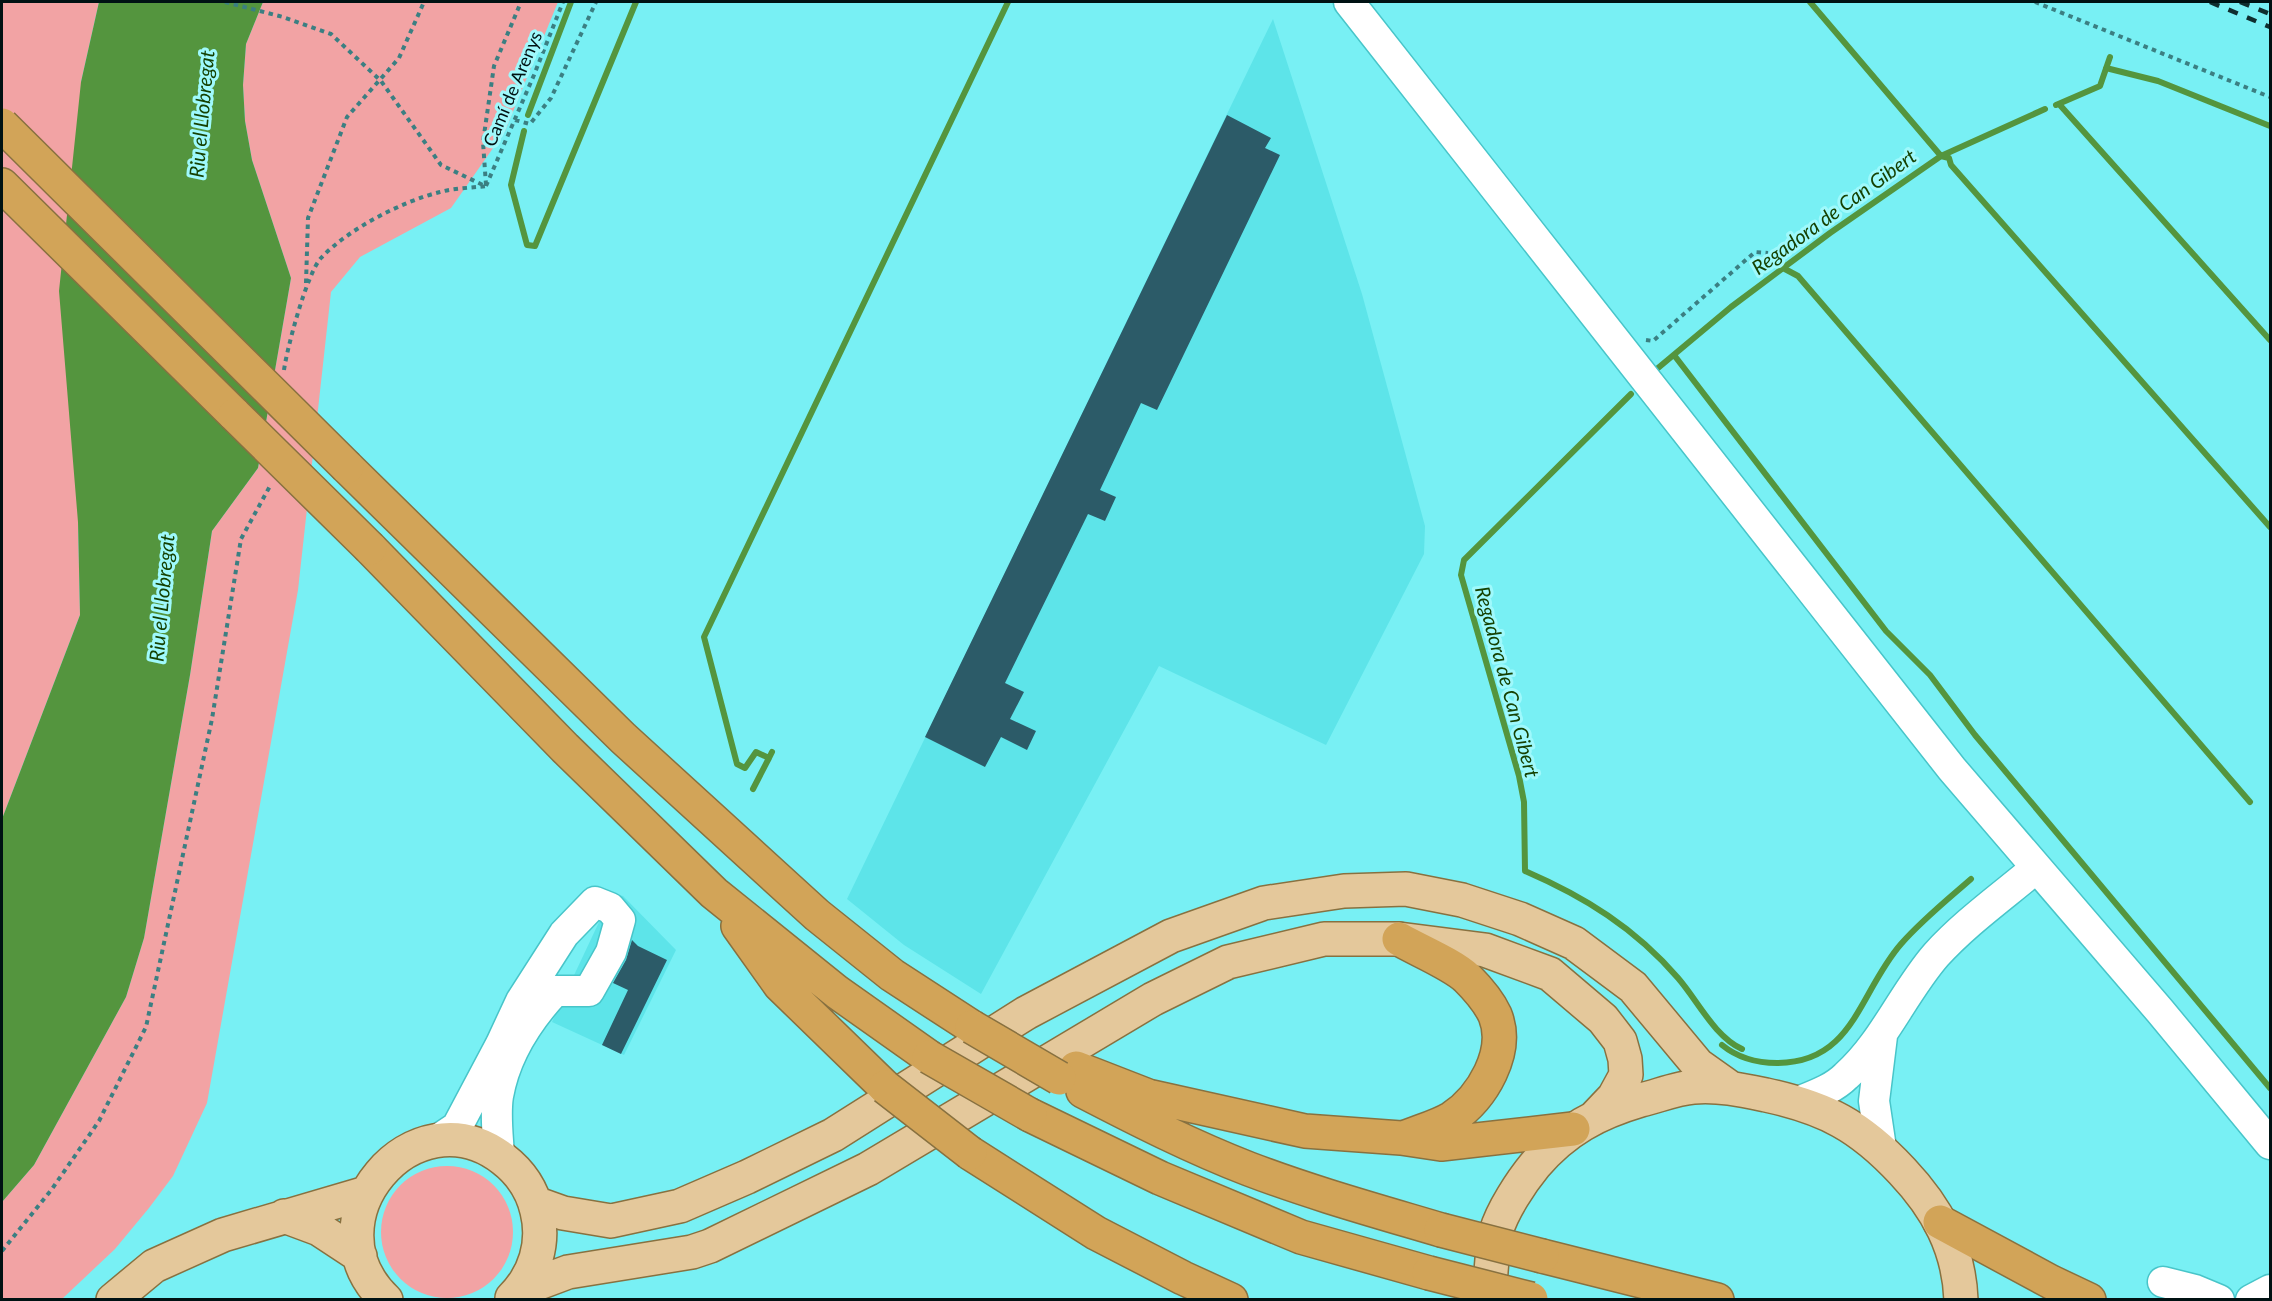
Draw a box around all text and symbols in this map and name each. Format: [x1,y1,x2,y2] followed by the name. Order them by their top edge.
[478,28,546,149] street label: Camí de Arenys
[183,49,219,179] water label: Riu el Llobregat
[1747,144,1920,279] water label: Regadora de Can Gibert
[143,533,179,663] water label: Riu el Llobregat
[1471,583,1545,780] water label: Regadora de Can Gibert

